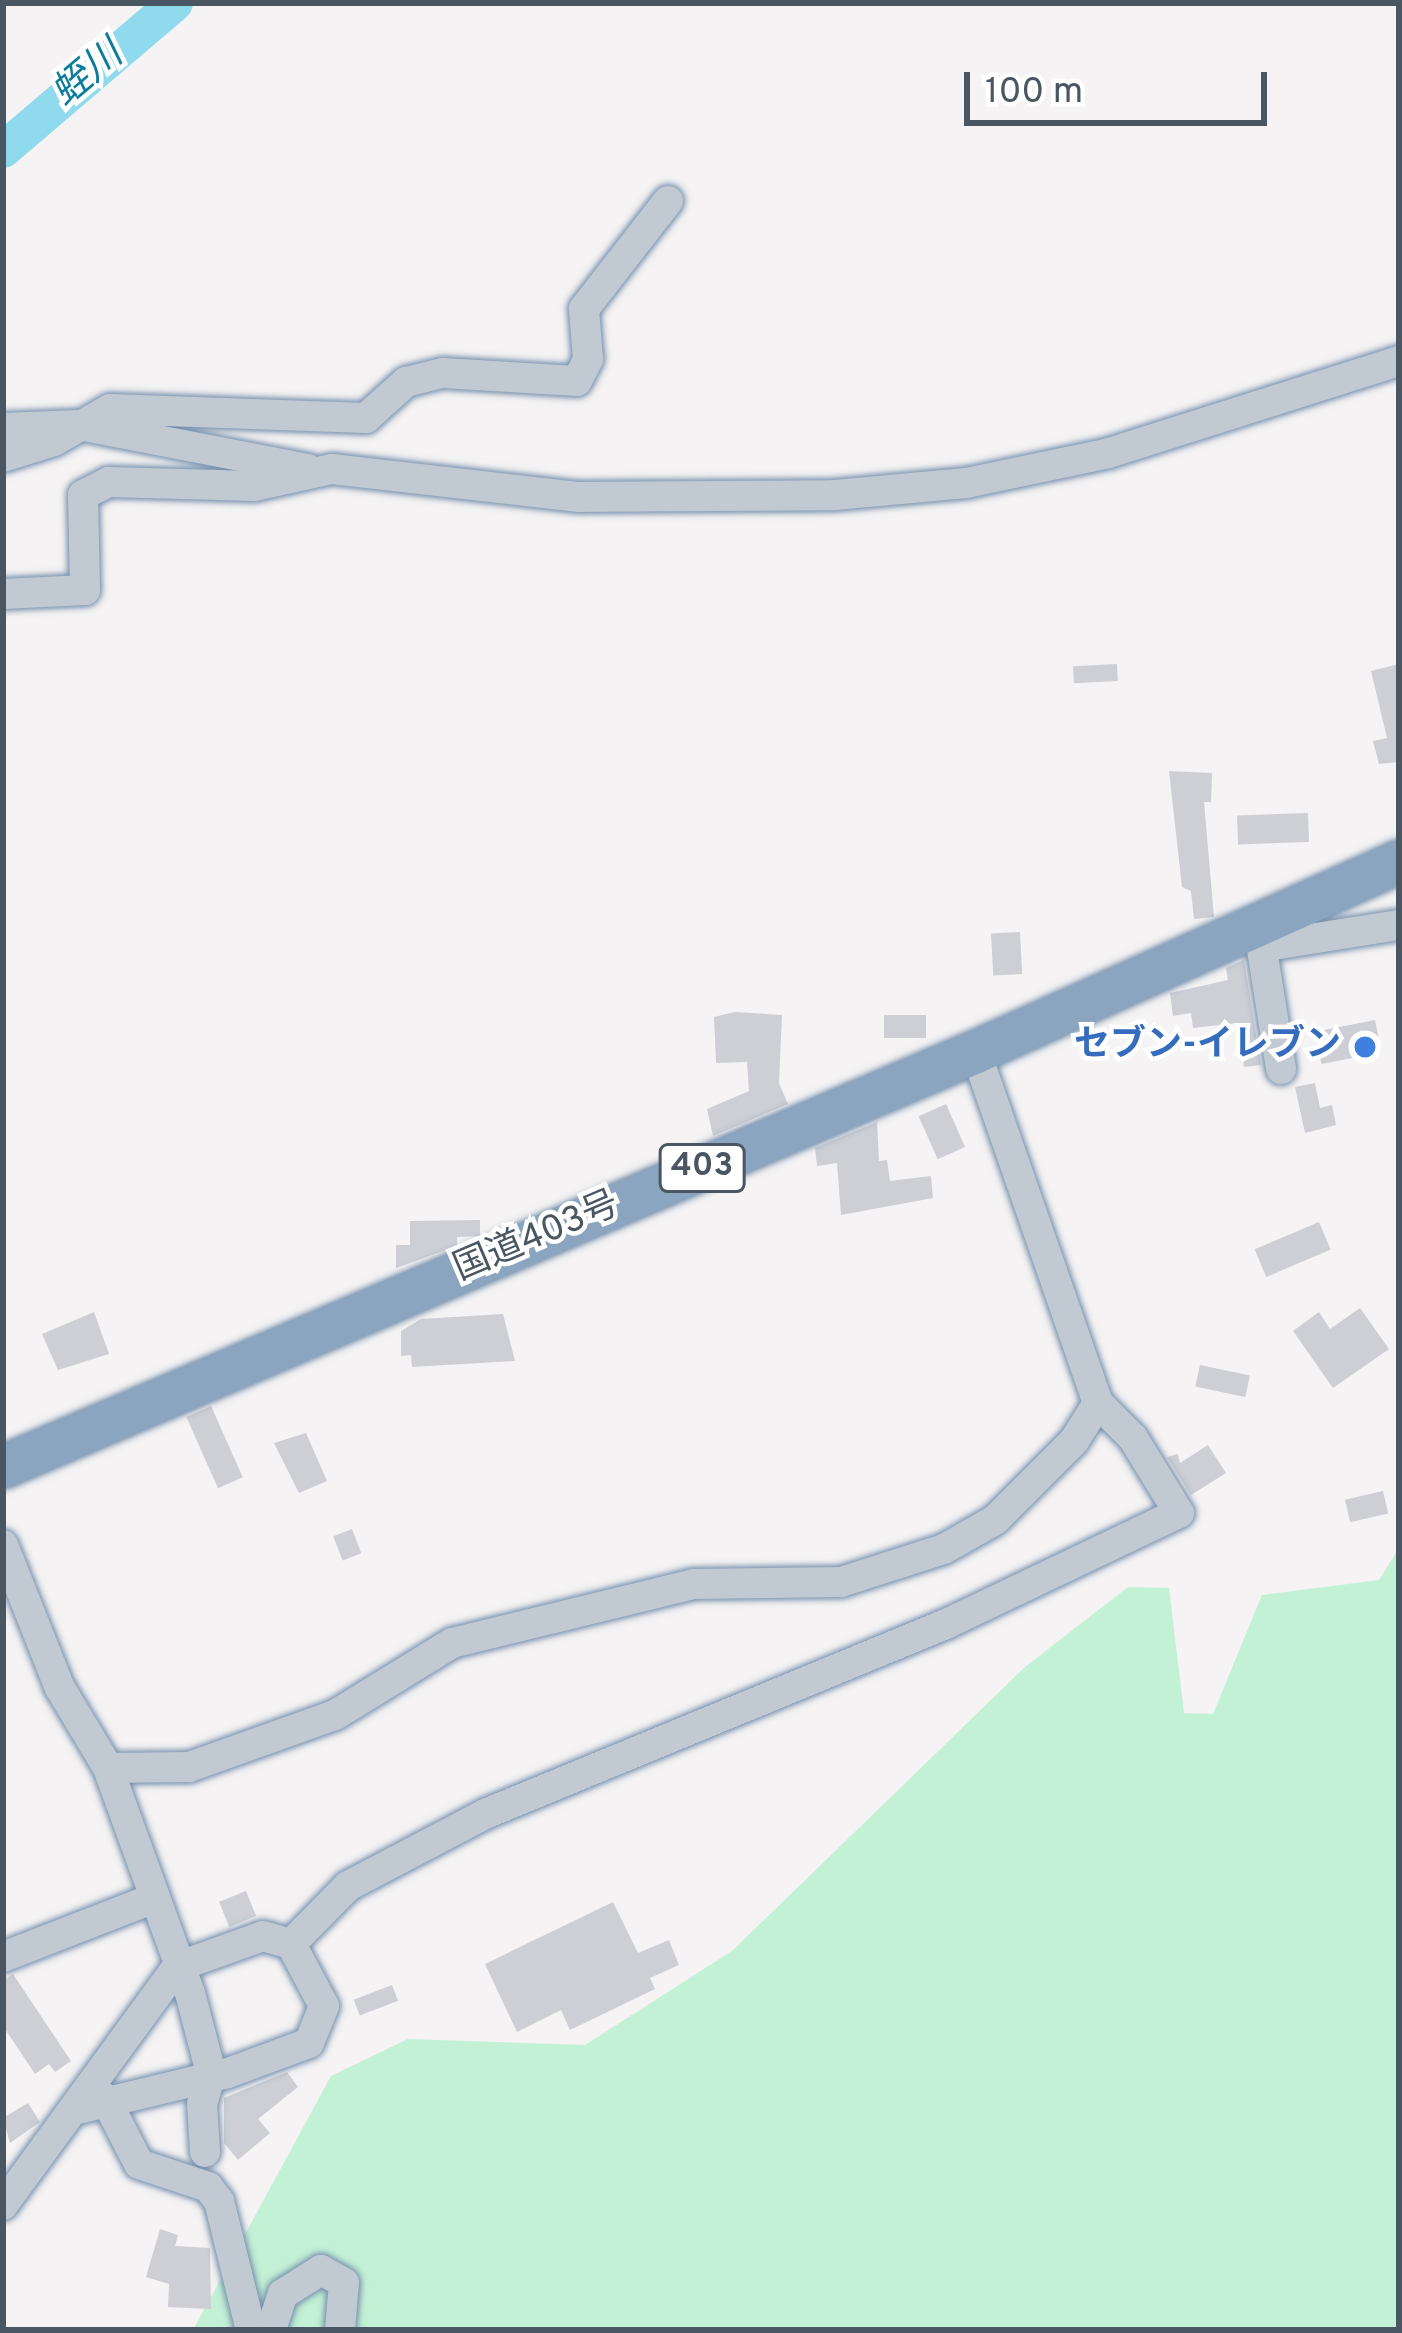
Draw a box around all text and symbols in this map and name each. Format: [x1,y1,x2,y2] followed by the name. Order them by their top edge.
[44,33,134,119] water label: 蛭川
[970,48,1273,122] scale bar
[985,70,1083,116] text: 100 m
[1074,1025,1341,1069] place label: セブン-イレブン
[1352,1034,1378,1060] marker: セブン-イレブン
[657,1141,747,1195] road number: 403
[448,1184,626,1292] street label: 国道403号

